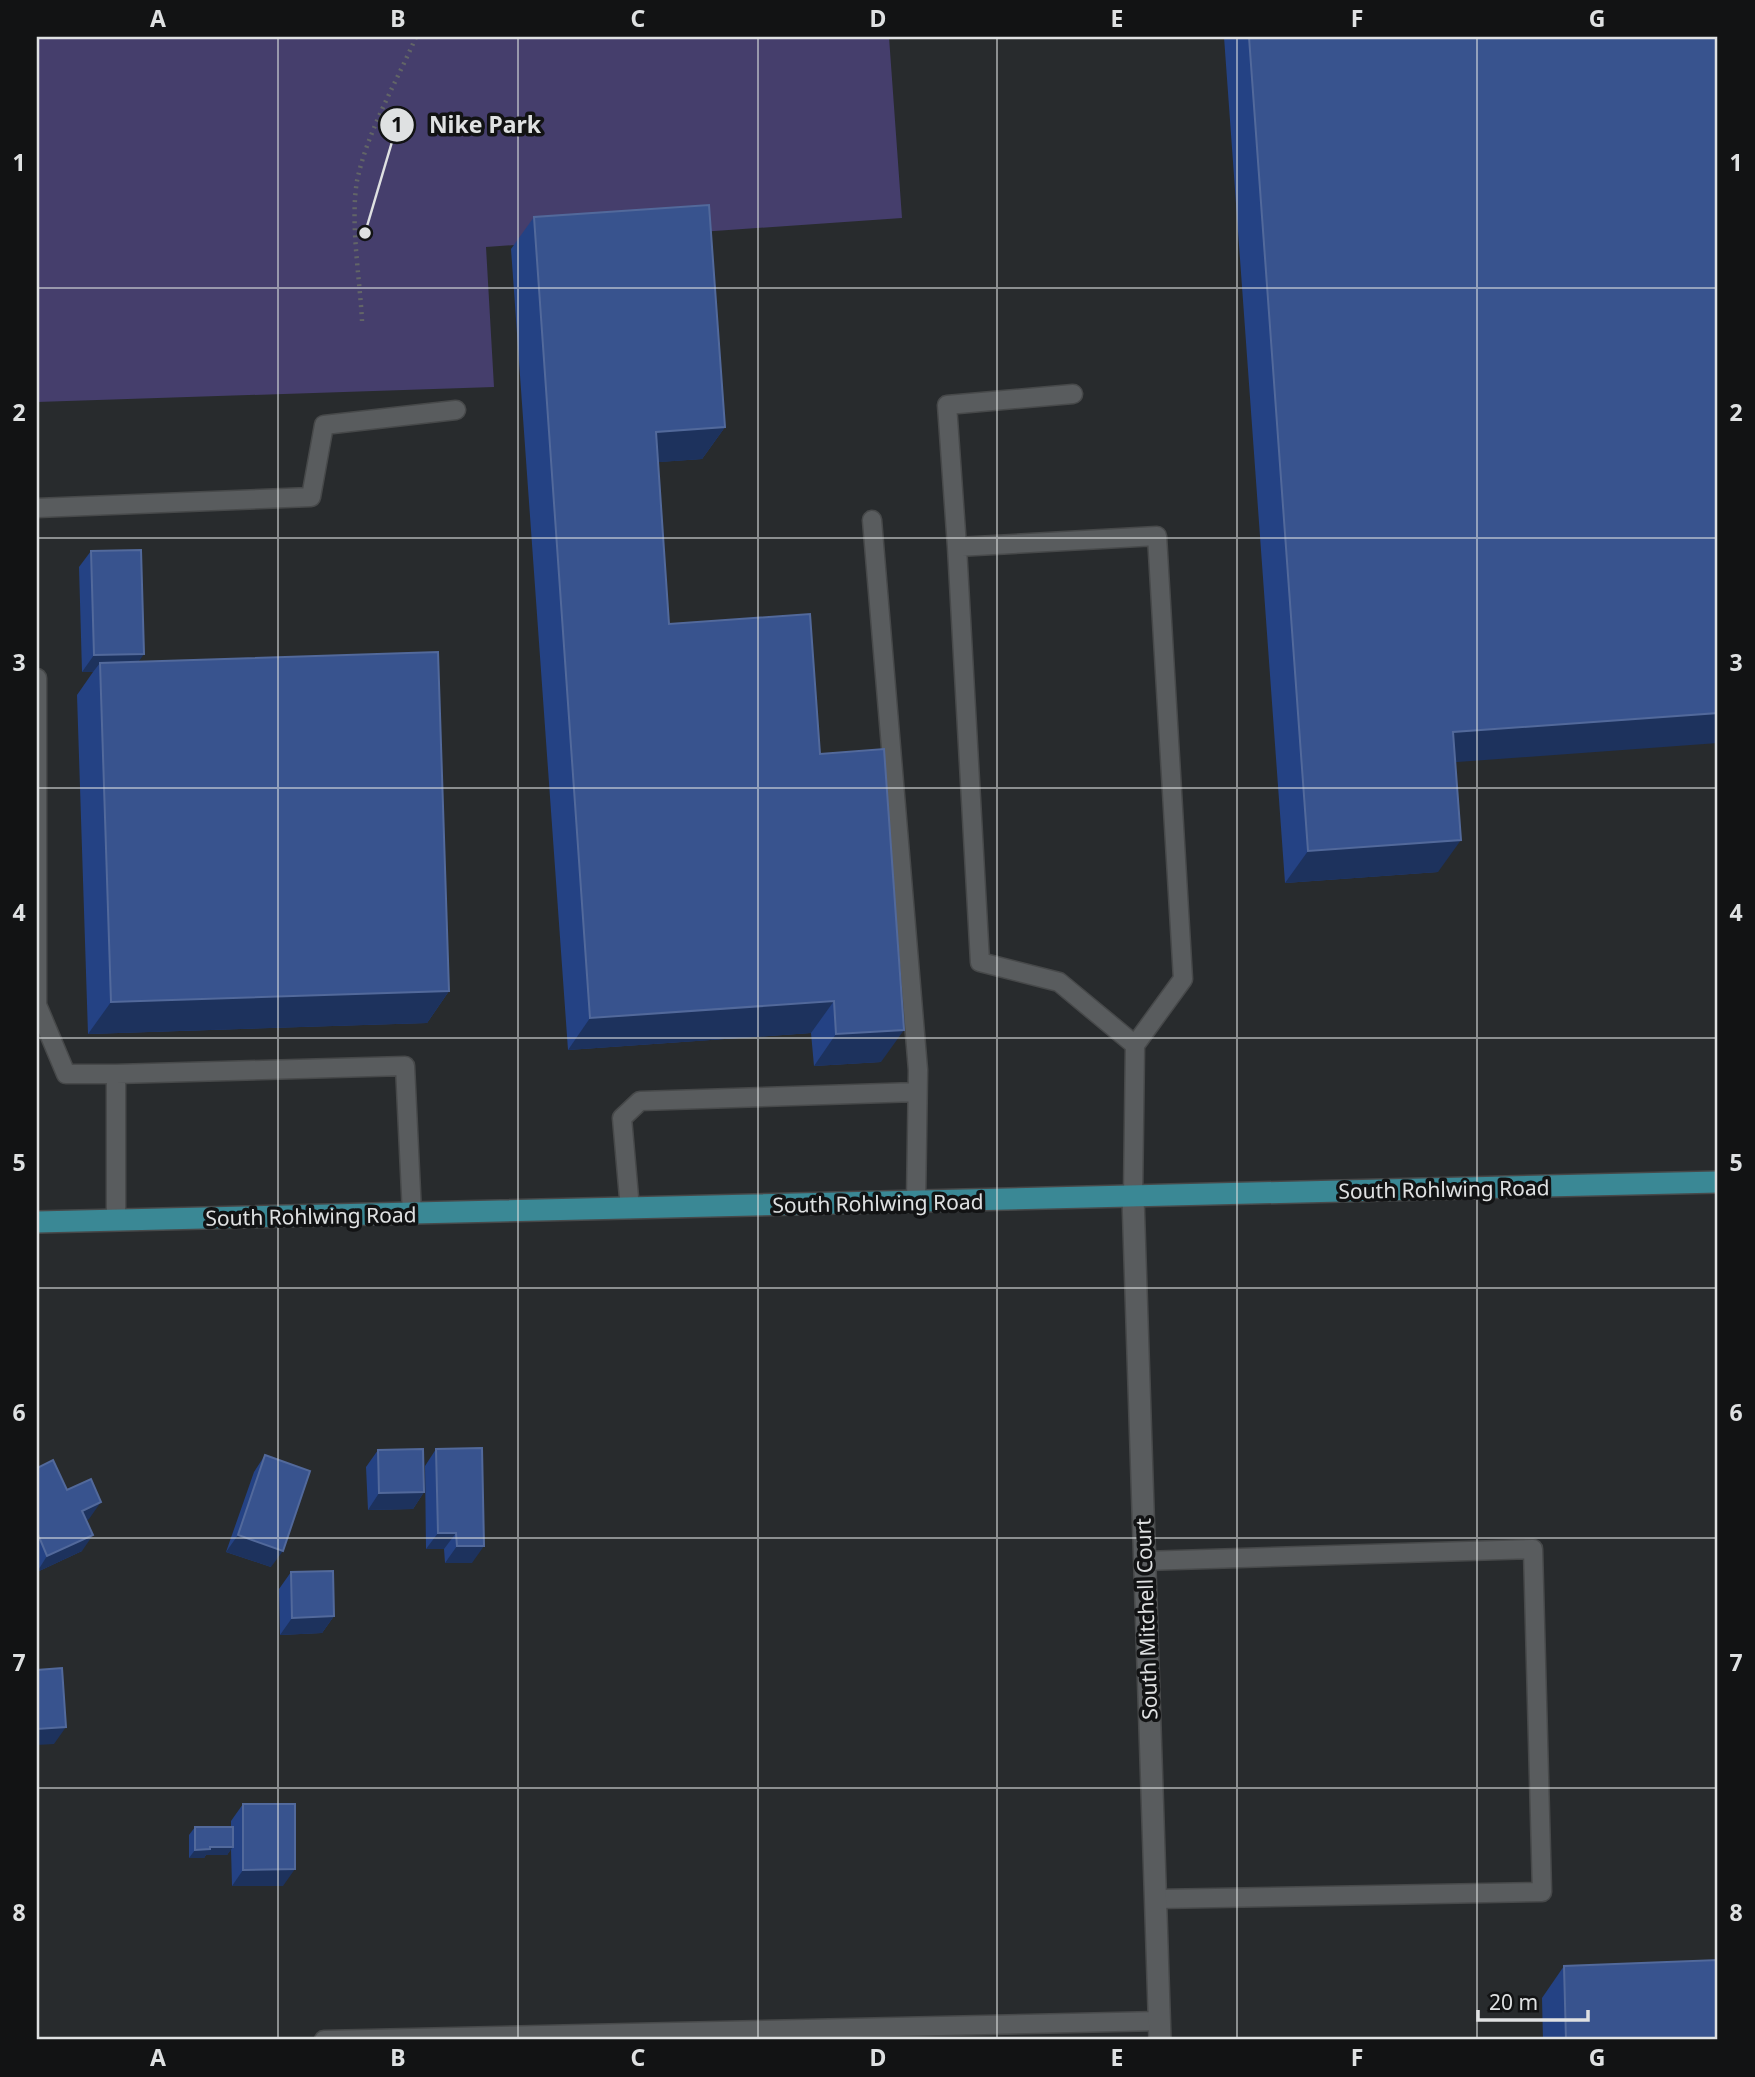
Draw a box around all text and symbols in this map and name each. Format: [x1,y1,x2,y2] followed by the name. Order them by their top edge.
[150,2,166,34] text: A
[390,2,406,34] text: B
[631,2,646,34] text: C
[870,2,886,34] text: D
[1111,2,1123,34] text: E
[1351,2,1363,34] text: F
[1589,2,1605,34] text: G
[379,103,555,147] callout: Nike Park
[429,108,542,140] text: Nike Park
[391,110,403,138] text: 1
[12,146,26,178] text: 1
[1729,146,1743,178] text: 1
[12,396,26,428] text: 2
[1729,396,1743,428] text: 2
[12,646,26,678] text: 3
[1729,646,1743,678] text: 3
[12,896,26,928] text: 4
[1729,896,1743,928] text: 4
[12,1146,26,1178] text: 5
[1729,1146,1743,1178] text: 5
[1338,1173,1550,1205] street label: South Rohlwing Road
[772,1187,984,1219] street label: South Rohlwing Road
[205,1200,417,1232] street label: South Rohlwing Road
[12,1396,26,1428] text: 6
[1729,1396,1743,1428] text: 6
[1128,1517,1164,1720] street label: South Mitchell Court
[12,1646,26,1678] text: 7
[1729,1646,1743,1678] text: 7
[12,1896,26,1928] text: 8
[1729,1896,1743,1928] text: 8
[1478,1979,1589,2023] scale bar
[1489,1988,1538,2016] text: 20 m
[150,2041,166,2073] text: A
[390,2041,406,2073] text: B
[631,2041,646,2073] text: C
[870,2041,886,2073] text: D
[1111,2041,1123,2073] text: E
[1351,2041,1363,2073] text: F
[1589,2041,1605,2073] text: G

